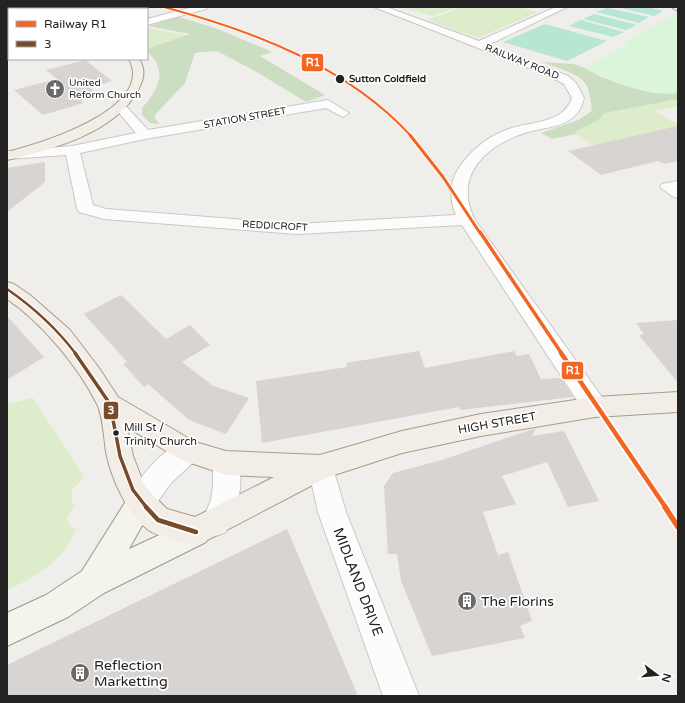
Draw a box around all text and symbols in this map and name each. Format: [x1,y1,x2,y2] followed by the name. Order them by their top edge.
[8,8,148,60] legend
[44,17,107,31] text: Railway R1
[44,37,52,51] text: 3
[483,42,561,82] street label: RAILWAY ROAD
[301,53,324,72] line badge: R1
[306,56,320,69] text: R1
[334,73,346,85] marker: Sutton Coldfield
[349,73,426,85] place label: Sutton Coldfield
[69,77,141,101] place label: United Reform Church
[44,78,66,100] church icon: United Reform Church
[203,105,287,131] street label: STATION STREET
[242,218,308,234] street label: REDDICROFT
[561,361,584,380] line badge: R1
[566,364,580,377] text: R1
[103,401,119,420] line badge: 3
[108,404,115,417] text: 3
[457,409,538,437] street label: HIGH STREET
[124,421,197,448] place label: Mill St / Trinity Church
[111,428,121,438] marker: Mill St / Trinity Church
[329,525,387,639] street label: MIDLAND DRIVE
[456,590,478,612] building icon: The Florins
[481,593,554,610] place label: The Florins
[637,655,677,695] north arrow
[94,657,168,690] place label: Reflection Marketting
[69,662,91,684] building icon: Reflection Marketting
[659,672,674,684] text: N

